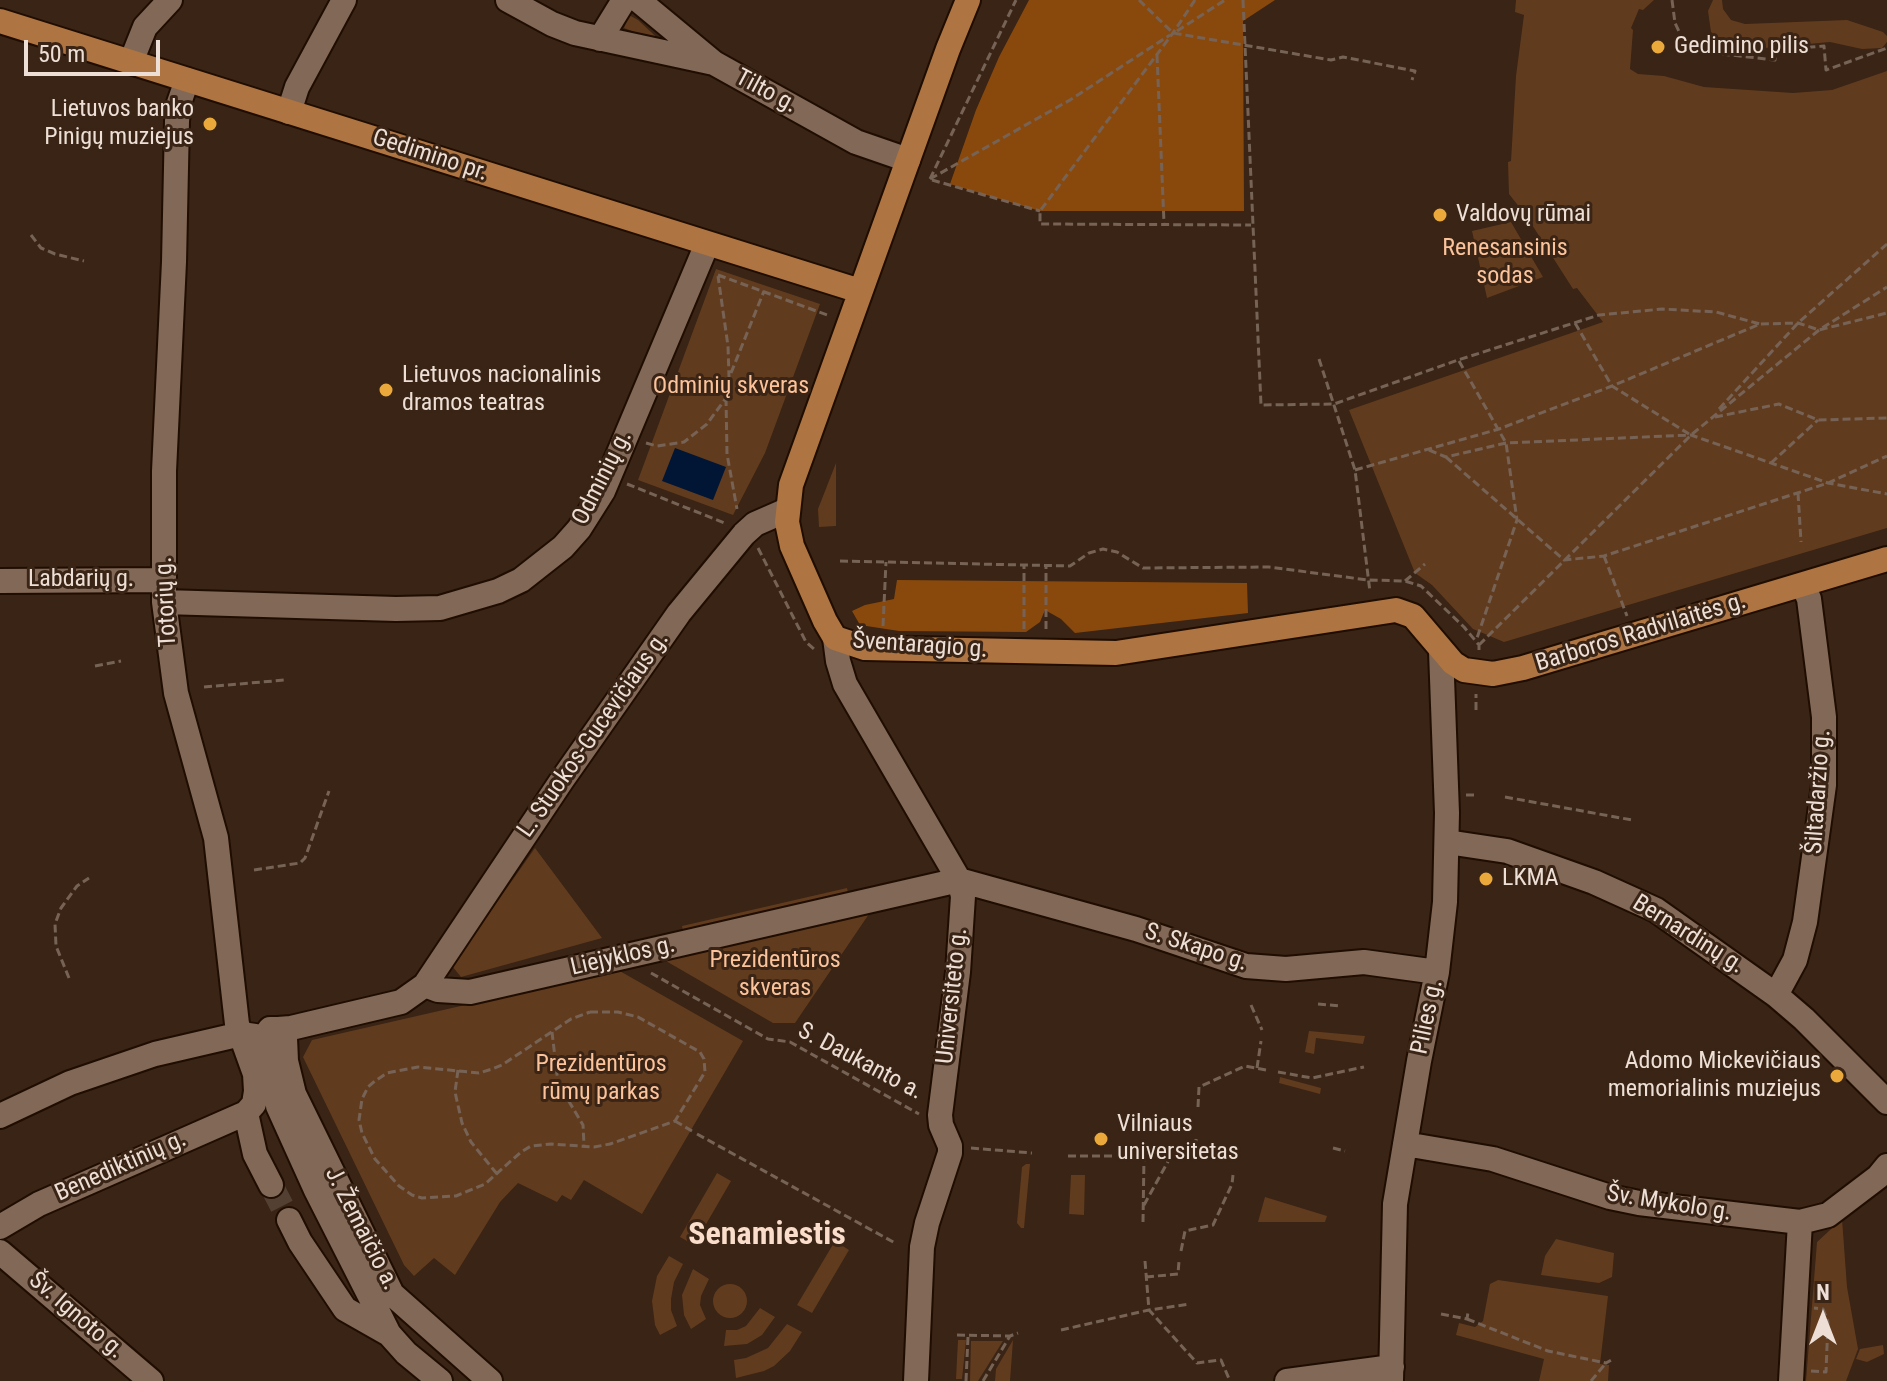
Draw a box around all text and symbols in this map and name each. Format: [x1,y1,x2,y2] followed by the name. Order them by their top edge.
[28,24,164,74] scale bar
[1674,33,1809,61] place label: Gedimino pilis
[1649,38,1667,56] marker: Gedimino pilis
[38,40,85,68] text: 50 m
[730,64,802,120] street label: Tilto g.
[44,96,194,152] place label: Lietuvos banko Pinigų muziejus
[201,115,219,133] marker: Lietuvos banko Pinigų muziejus
[369,124,491,188] street label: Gedimino pr.
[1456,201,1591,229] place label: Valdovų rūmai
[1431,206,1449,224] marker: Valdovų rūmai
[1442,235,1568,291] park label: Renesansinis sodas
[402,362,601,418] place label: Lietuvos nacionalinis dramos teatras
[653,373,809,401] park label: Odminių skveras
[377,381,395,399] marker: Lietuvos nacionalinis dramos teatras
[567,426,639,530] street label: Odminių g.
[150,556,184,648] street label: Totorių g.
[28,566,134,594] street label: Labdarių g.
[1532,587,1750,679] street label: Barboros Radvilaitės g.
[512,627,676,843] street label: L. Stuokos-Gucevičiaus g.
[851,627,989,665] street label: Šventaragio g.
[1800,729,1838,855] street label: Šiltadaržio g.
[1502,865,1559,893] place label: LKMA
[1477,870,1495,888] marker: LKMA
[1627,889,1749,981] street label: Bernardinų g.
[1141,918,1251,978] street label: S. Skapo g.
[932,927,974,1065] street label: Universiteto g.
[568,931,678,983] street label: Liejyklos g.
[709,947,841,1003] park label: Prezidentūros skveras
[1406,977,1450,1057] street label: Pilies g.
[793,1017,927,1107] street label: S. Daukanto a.
[1608,1048,1821,1104] place label: Adomo Mickevičiaus memorialinis muziejus
[535,1051,667,1107] park label: Prezidentūros rūmų parkas
[1828,1067,1846,1085] marker: Adomo Mickevičiaus memorialinis muziejus
[1117,1111,1239,1167] place label: Vilniaus universitetas
[51,1125,191,1209] street label: Benediktinių g.
[1092,1130,1110,1148] marker: Vilniaus universitetas
[318,1163,404,1295] street label: J. Žemaičio a.
[1605,1180,1733,1228] street label: Šv. Mykolo g.
[688,1217,846,1255] district label: Senamiestis
[22,1267,130,1365] street label: Šv. Ignoto g.
[1783,1277,1863,1357] north arrow
[1816,1280,1830,1305] text: N

